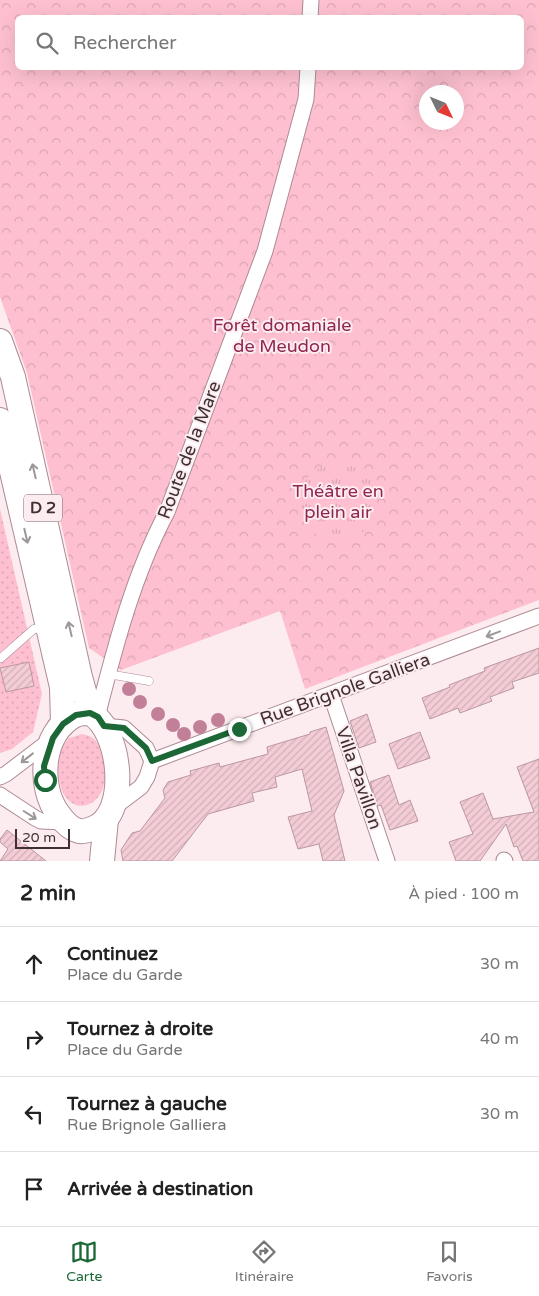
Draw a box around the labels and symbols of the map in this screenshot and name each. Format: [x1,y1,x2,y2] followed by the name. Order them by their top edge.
[419,85,464,130] north arrow
[213,314,351,357] park label: Forêt domaniale de Meudon
[153,378,225,522] street label: Route de la Mare
[29,463,38,479] one-way arrow
[292,480,384,523] park label: Théâtre en plein air
[24,494,62,522] road number: D 2
[22,528,31,544] one-way arrow
[65,622,74,638] one-way arrow
[486,630,502,639] one-way arrow
[257,648,433,730] street label: Rue Brignole Galliera
[228,718,251,741] route end
[331,724,387,832] street label: Villa Pavillon
[21,753,34,764] one-way arrow
[34,769,57,792] route start
[23,809,37,820] one-way arrow
[15,826,70,849] scale bar

